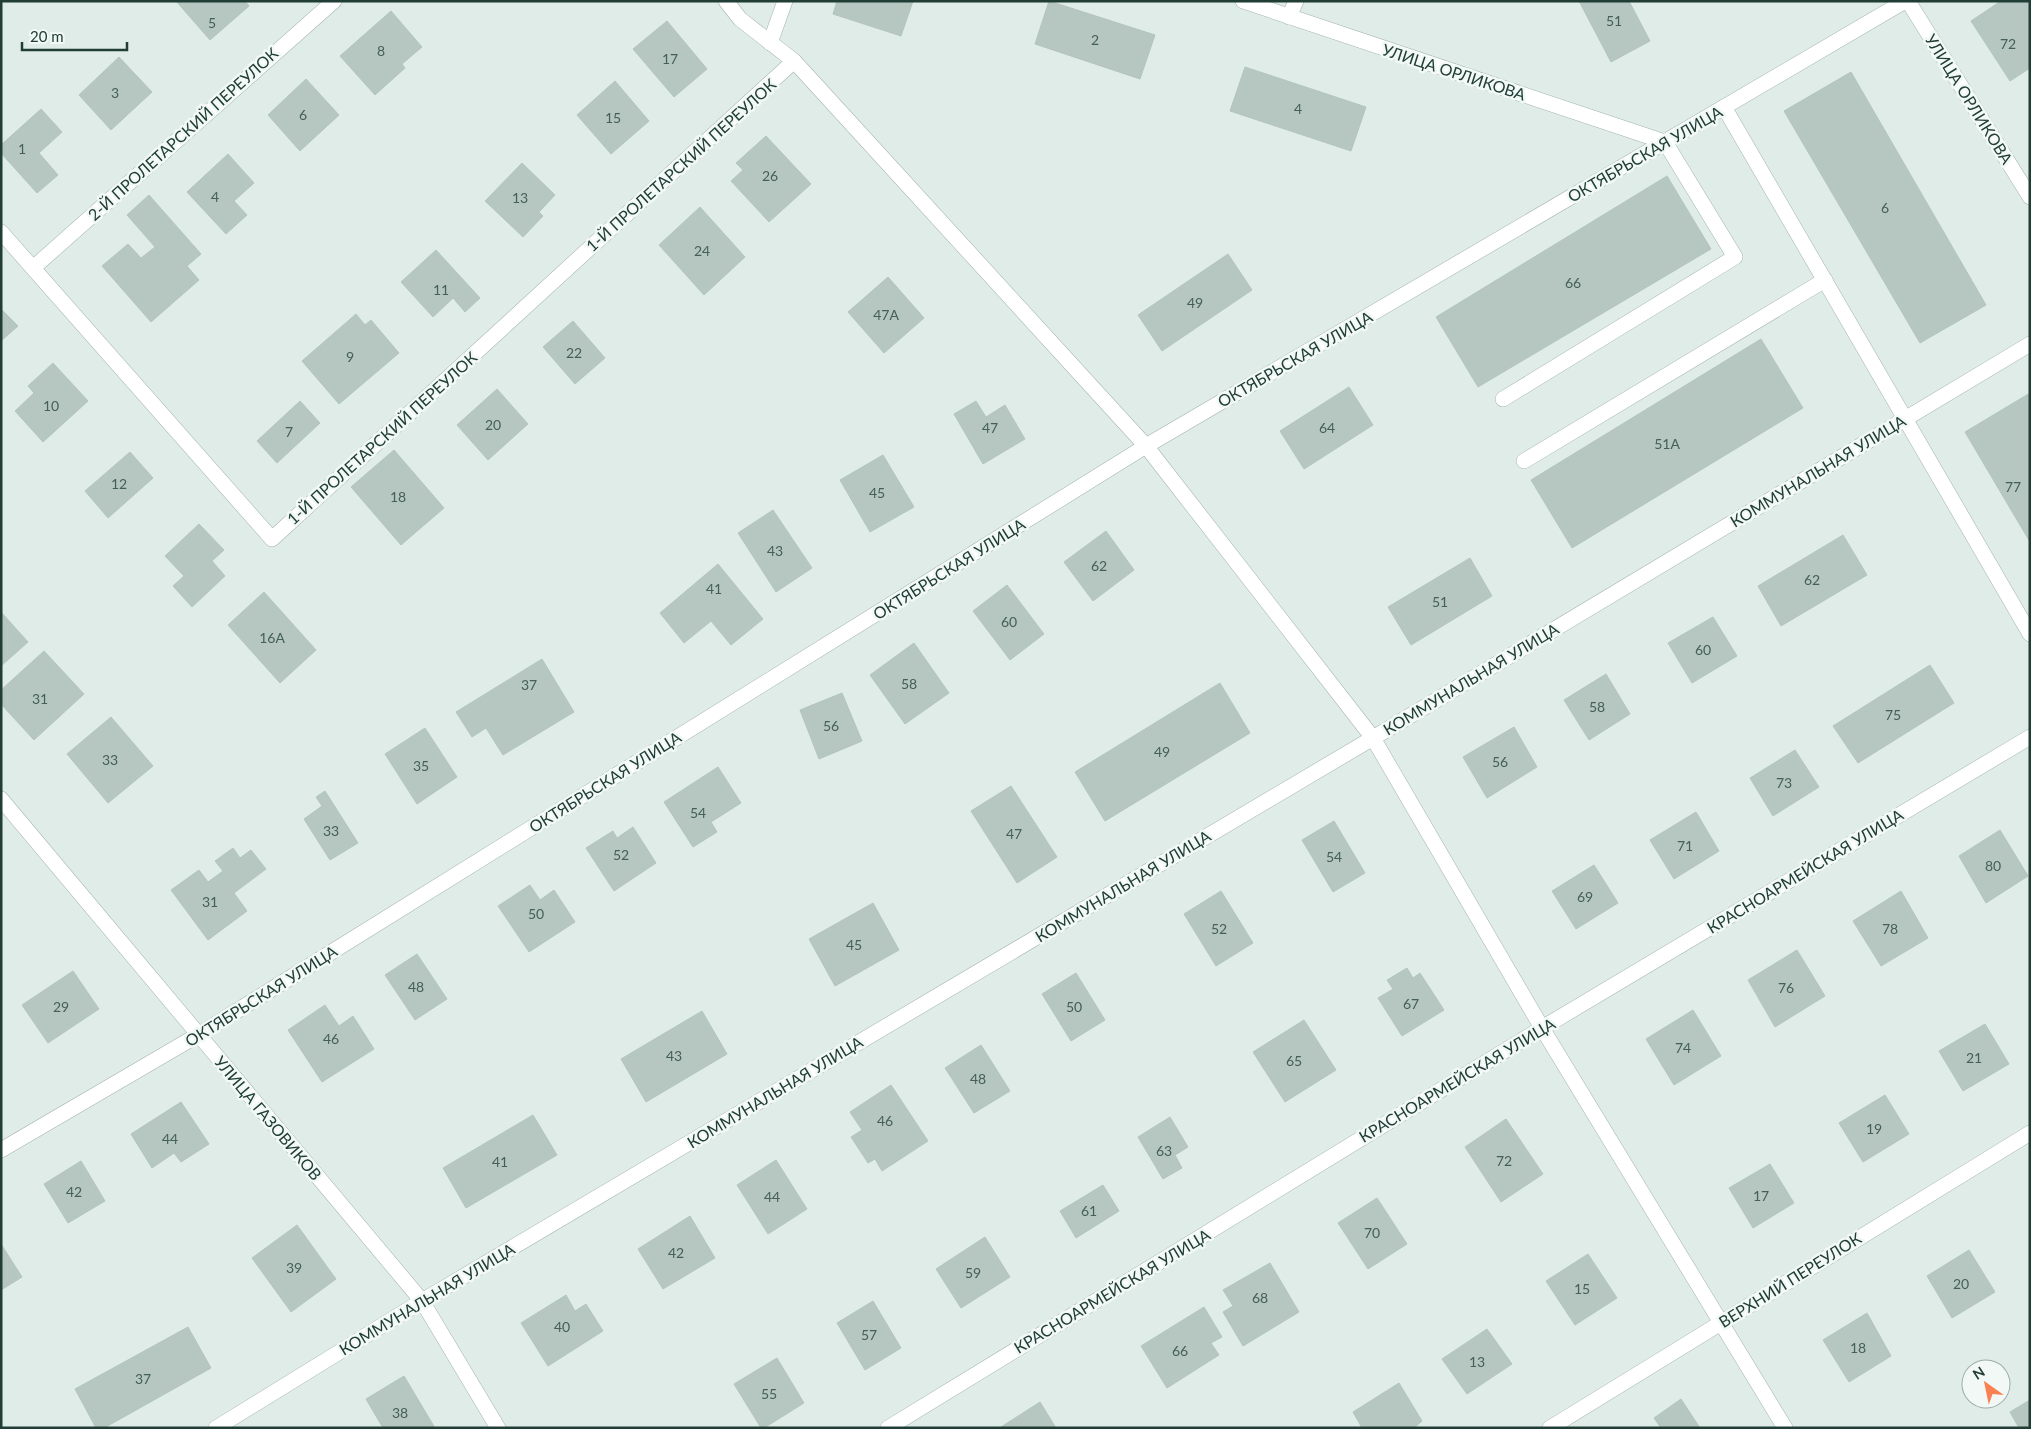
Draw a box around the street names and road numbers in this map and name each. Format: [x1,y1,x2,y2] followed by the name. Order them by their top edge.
[1922,30,2017,167] street label: УЛИЦА ОРЛИКОВА
[1380,39,1528,104] street label: УЛИЦА ОРЛИКОВА
[84,43,282,224] street label: 2-Й ПРОЛЕТАРСКИЙ ПЕРЕУЛОК
[582,74,780,255] street label: 1-Й ПРОЛЕТАРСКИЙ ПЕРЕУЛОК
[1564,101,1726,206] street label: ОКТЯБРЬСКАЯ УЛИЦА
[1214,306,1376,411] street label: ОКТЯБРЬСКАЯ УЛИЦА
[283,347,481,528] street label: 1-Й ПРОЛЕТАРСКИЙ ПЕРЕУЛОК
[1727,411,1909,531] street label: КОММУНАЛЬНАЯ УЛИЦА
[869,514,1028,623] street label: ОКТЯБРЬСКАЯ УЛИЦА
[1380,619,1562,739] street label: КОММУНАЛЬНАЯ УЛИЦА
[525,727,684,836] street label: ОКТЯБРЬСКАЯ УЛИЦА
[1703,804,1906,937] street label: КРАСНОАРМЕЙСКАЯ УЛИЦА
[1032,826,1214,946] street label: КОММУНАЛЬНАЯ УЛИЦА
[181,941,340,1050] street label: ОКТЯБРЬСКАЯ УЛИЦА
[1355,1013,1558,1146] street label: КРАСНОАРМЕЙСКАЯ УЛИЦА
[684,1032,866,1152] street label: КОММУНАЛЬНАЯ УЛИЦА
[211,1052,326,1184] street label: УЛИЦА ГАЗОВИКОВ
[1010,1224,1213,1357] street label: КРАСНОАРМЕЙСКАЯ УЛИЦА
[1715,1228,1865,1331] street label: ВЕРХНИЙ ПЕРЕУЛОК
[336,1239,518,1359] street label: КОММУНАЛЬНАЯ УЛИЦА

